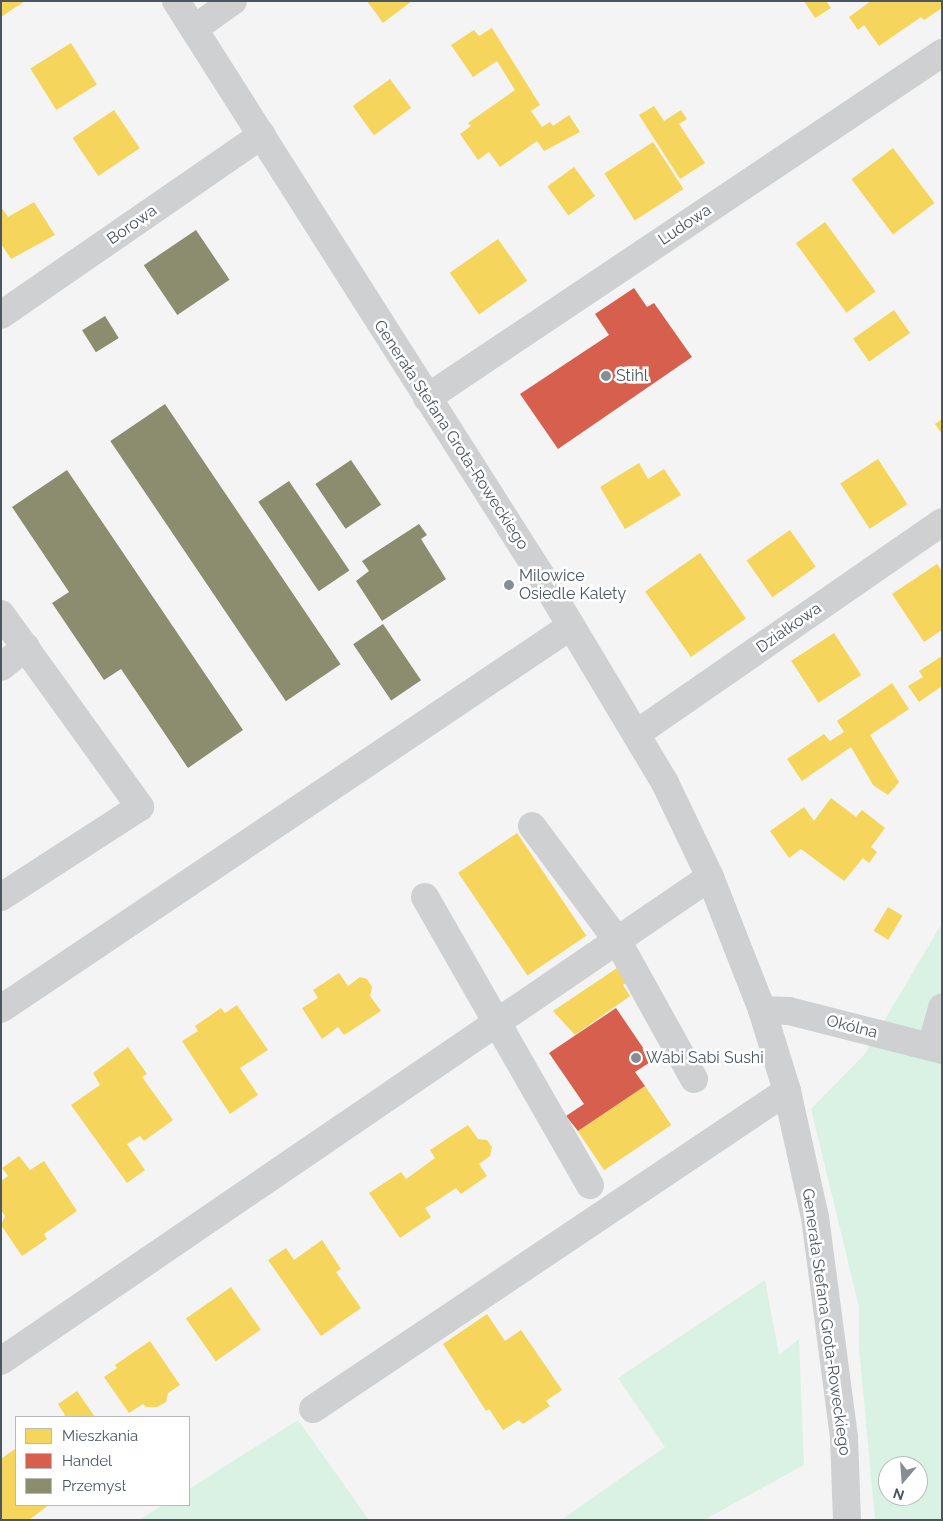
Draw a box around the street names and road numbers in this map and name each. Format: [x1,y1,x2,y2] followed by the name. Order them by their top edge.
[655,200,715,250] street label: Ludowa
[103,201,161,249] street label: Borowa
[370,317,532,553] street label: Generała Stefana Grota-Roweckiego
[753,599,825,657] street label: Działkowa
[824,1011,880,1043] street label: Okólna
[798,1187,854,1457] street label: Generała Stefana Grota-Roweckiego

